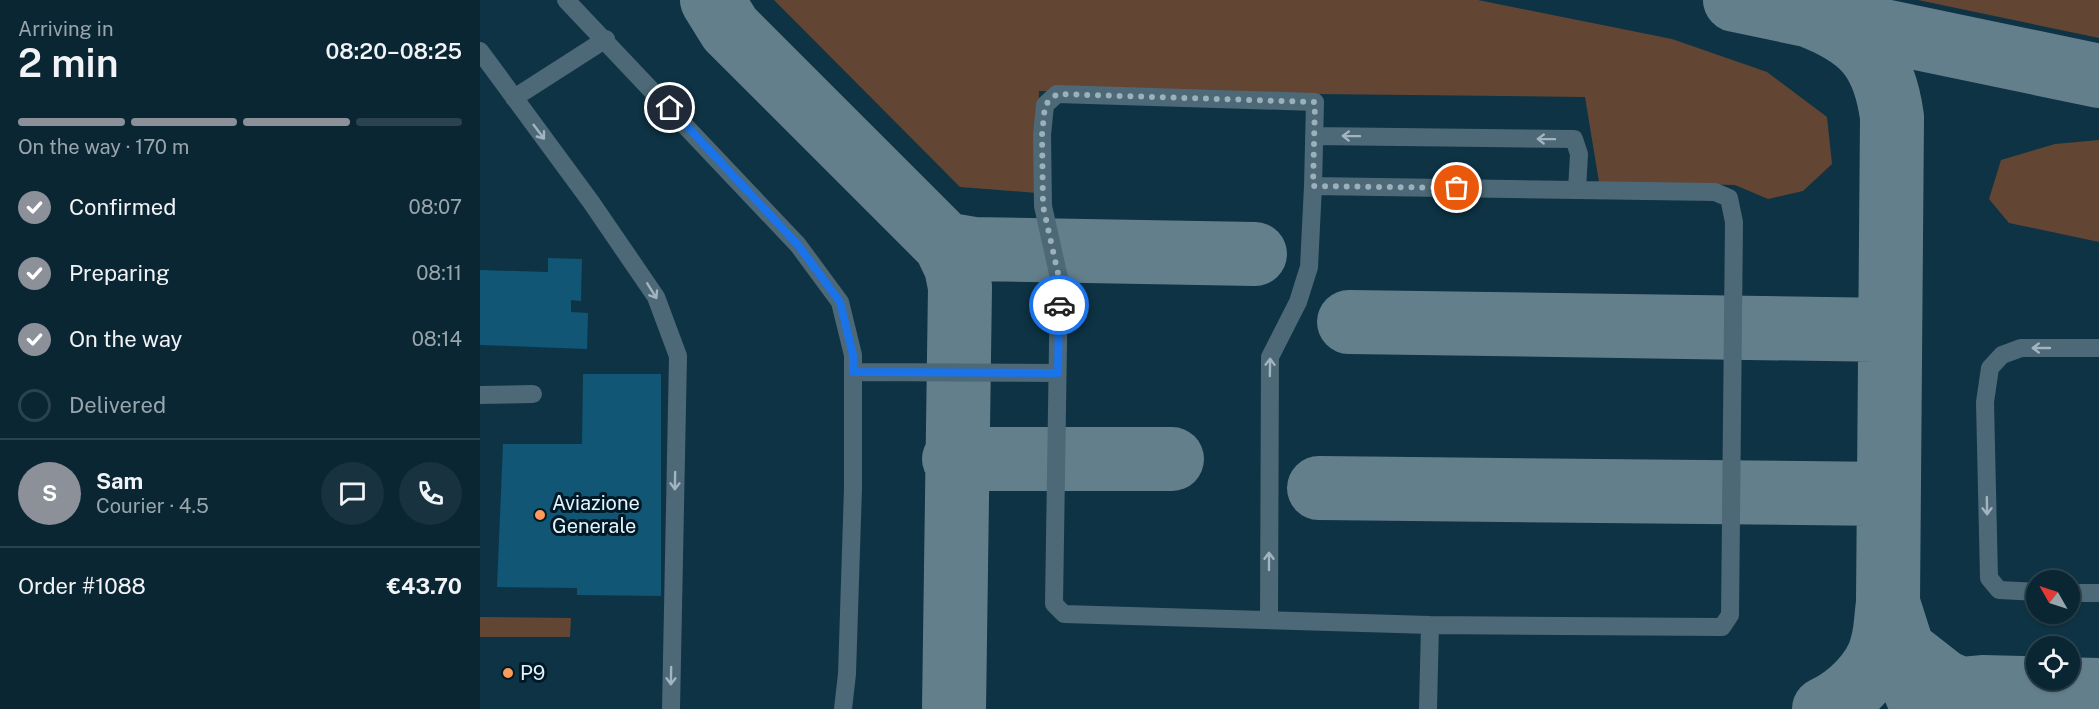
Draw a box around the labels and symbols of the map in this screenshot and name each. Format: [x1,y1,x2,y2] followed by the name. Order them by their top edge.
[644,82,695,133] pin
[533,124,546,140] one-way arrow
[1341,131,1361,142] one-way arrow
[1536,133,1556,145] one-way arrow
[1431,162,1482,213] pin
[1029,275,1089,335] courier
[646,282,658,299] one-way arrow
[2031,342,2051,354] one-way arrow
[1264,357,1276,377] one-way arrow
[670,470,681,490] one-way arrow
[552,491,640,538] place label: Aviazione Generale
[1981,495,1993,515] one-way arrow
[533,508,547,522] marker: Aviazione Generale
[1263,552,1275,572] one-way arrow
[2026,570,2080,624] north arrow
[520,661,545,685] place label: P9
[666,665,677,685] one-way arrow
[501,666,515,680] marker: P9

